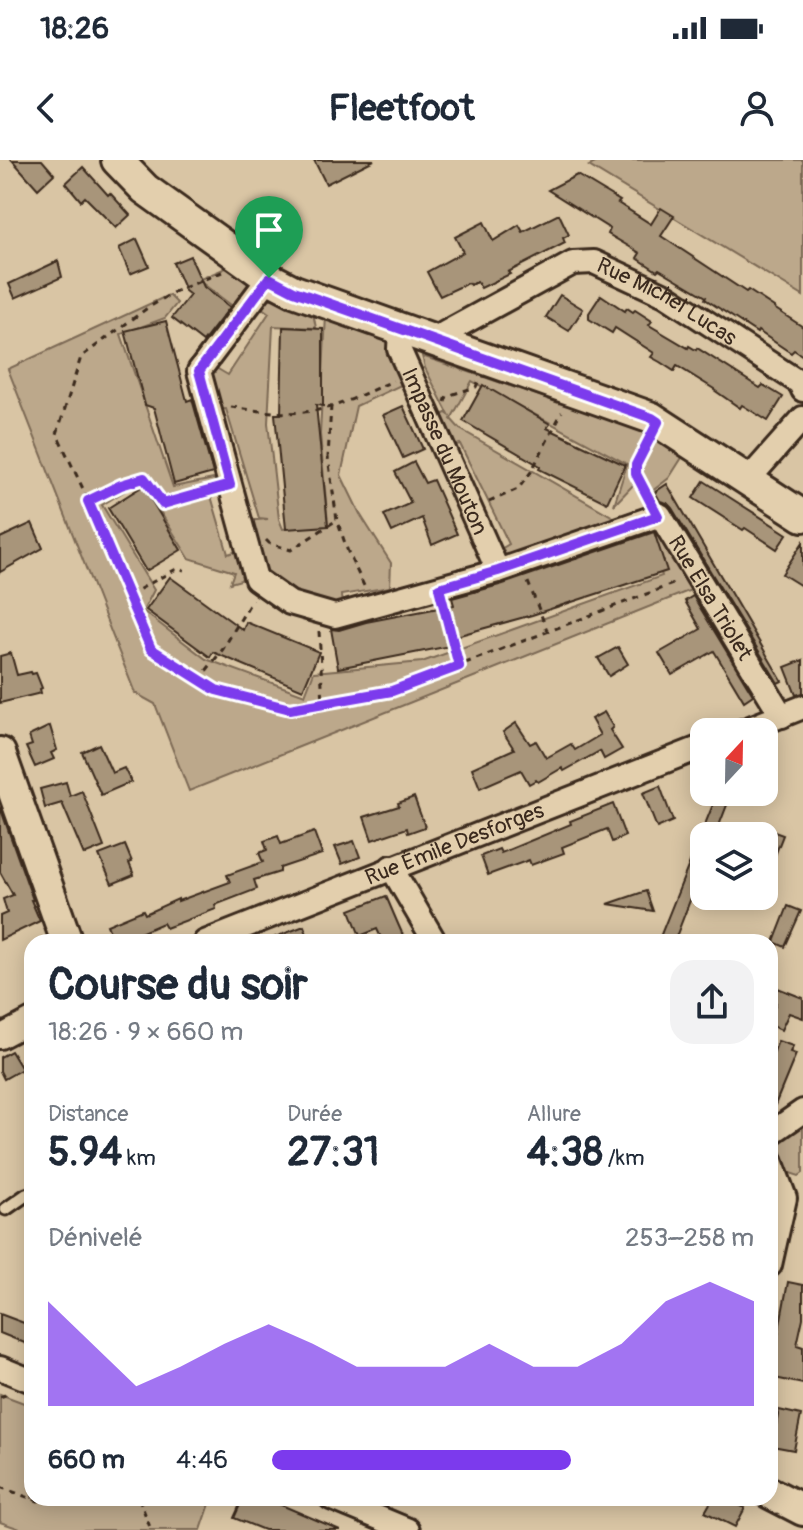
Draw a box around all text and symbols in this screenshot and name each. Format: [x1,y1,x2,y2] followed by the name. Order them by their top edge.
[40,10,109,47] text: 18:26
[24,86,68,130] icon: back
[329,86,474,131] text: Fleetfoot
[735,86,779,130] icon: person
[235,196,303,278] pin
[247,208,291,252] icon: arrive
[592,251,742,352] street label: Rue Michel Lucas
[395,363,494,539] street label: Impasse du Mouton
[662,530,759,666] street label: Rue Elsa Triolet
[690,718,778,806] north arrow
[690,718,778,910] map controls
[361,796,548,892] street label: Rue Émile Desforges
[690,822,778,910] button: layers
[48,958,308,1013] text: Course du soir
[670,960,754,1044] button: share
[48,1016,243,1048] text: 18:26 · 9 × 660 m
[48,1100,128,1128] text: Distance
[287,1100,342,1128] text: Durée
[527,1100,581,1128] text: Allure
[48,1128,122,1177] text: 5.94
[287,1128,380,1177] text: 27:31
[527,1128,603,1177] text: 4:38
[122,1144,156,1172] text: km
[603,1144,644,1172] text: /km
[48,1222,143,1254] text: Dénivelé
[625,1222,754,1254] text: 253–258 m
[48,1444,125,1476] text: 660 m
[176,1444,228,1476] text: 4:46

